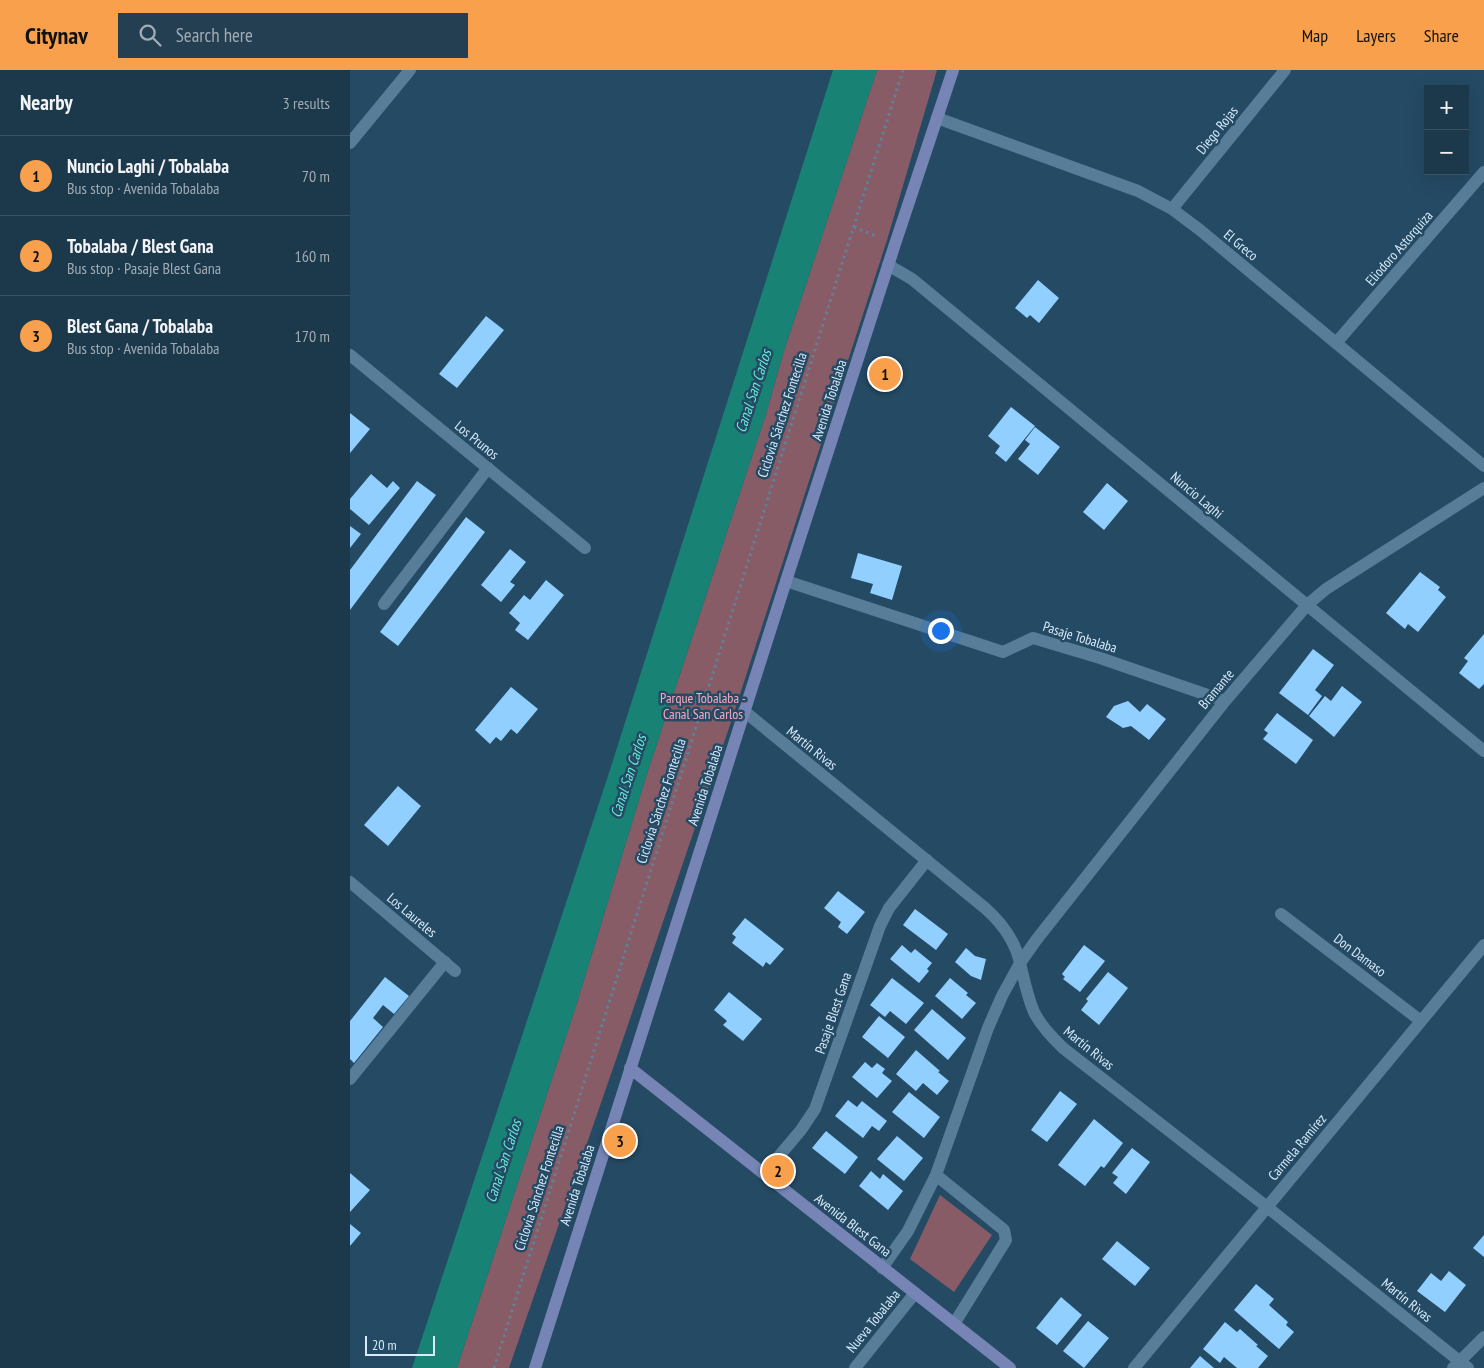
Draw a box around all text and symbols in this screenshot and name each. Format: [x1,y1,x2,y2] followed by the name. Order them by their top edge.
[118,13,468,58] search box
[25,20,88,51] text: Citynav
[136,21,164,49] icon: search
[176,23,253,47] text: Search here
[1302,24,1328,47] text: Map
[1356,24,1396,47] text: Layers
[1424,24,1459,47] text: Share
[1424,85,1469,175] map controls
[1424,85,1469,130] button: +
[20,89,73,116] text: Nearby
[283,93,330,113] text: 3 results
[1192,102,1242,158] street label: Diego Rojas
[1424,130,1469,175] button: −
[67,154,229,178] text: Nuncio Laghi / Tobalaba
[32,166,40,186] text: 1
[302,166,330,186] text: 70 m
[67,178,220,198] text: Bus stop · Avenida Tobalaba
[1361,207,1437,289] street label: Eliodoro Astorquiza
[1220,225,1262,265] street label: El Greco
[67,234,214,258] text: Tobalaba / Blest Gana
[32,246,40,266] text: 2
[295,246,330,266] text: 160 m
[67,258,221,278] text: Bus stop · Pasaje Blest Gana
[67,314,213,338] text: Blest Gana / Tobalaba
[32,326,40,346] text: 3
[295,326,330,346] text: 170 m
[67,338,220,358] text: Bus stop · Avenida Tobalaba
[731,345,776,435] water label: Canal San Carlos
[753,350,811,480] street label: Ciclovía Sánchez Fontecilla
[869,355,901,393] pin: 1
[807,357,851,443] street label: Avenida Tobalaba
[451,417,503,463] street label: Los Prunos
[1167,468,1227,522] street label: Nuncio Laghi
[1041,617,1119,657] street label: Pasaje Tobalaba
[928,618,954,644] your location
[1194,665,1238,713] street label: Bramante
[660,689,746,723] park label: Parque Tobalaba - Canal San Carlos
[783,722,841,774] street label: Martín Rivas
[606,730,651,820] water label: Canal San Carlos
[632,736,690,866] street label: Ciclovía Sánchez Fontecilla
[683,742,727,828] street label: Avenida Tobalaba
[383,889,441,941] street label: Los Laureles
[1330,929,1390,981] street label: Don Damaso
[811,970,855,1056] street label: Pasaje Blest Gana
[1060,1022,1118,1074] street label: Martín Rivas
[1264,1110,1330,1184] street label: Carmela Ramírez
[481,1115,526,1205] water label: Canal San Carlos
[604,1122,636,1160] pin: 3
[510,1123,568,1253] street label: Ciclovía Sánchez Fontecilla
[555,1142,599,1228] street label: Avenida Tobalaba
[762,1152,794,1190] pin: 2
[811,1189,895,1261] street label: Avenida Blest Gana
[1378,1274,1436,1326] street label: Martín Rivas
[842,1286,904,1356] street label: Nueva Tobalaba
[365,1333,435,1356] scale bar
[372,1336,397,1354] text: 20 m

